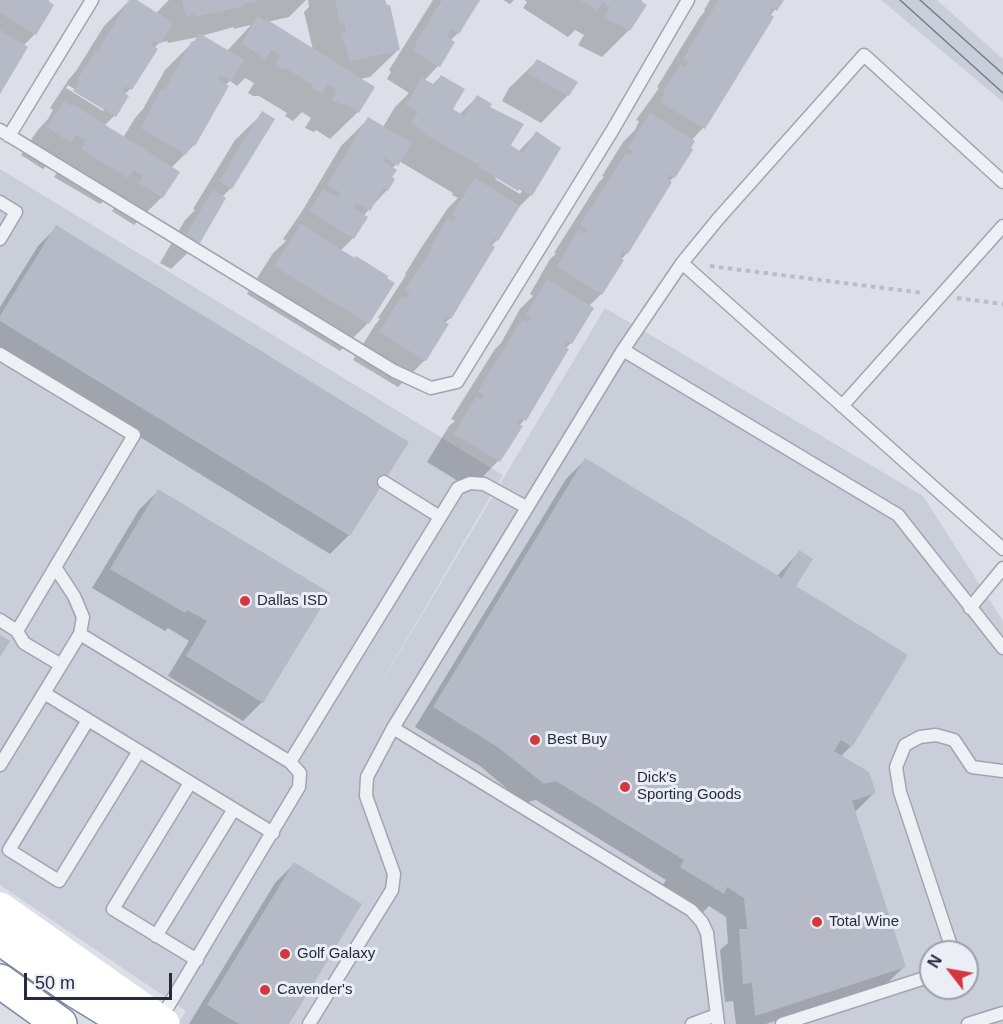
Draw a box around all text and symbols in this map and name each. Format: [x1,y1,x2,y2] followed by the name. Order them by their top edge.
[257,592,328,610] place label: Dallas ISD
[238,594,252,608] marker: Dallas ISD
[547,731,607,749] place label: Best Buy
[528,733,542,747] marker: Best Buy
[637,769,741,804] place label: Dick's Sporting Goods
[618,780,632,794] marker: Dick's Sporting Goods
[829,913,899,931] place label: Total Wine
[810,915,824,929] marker: Total Wine
[919,940,979,1000] north arrow
[297,945,375,963] place label: Golf Galaxy
[278,947,292,961] marker: Golf Galaxy
[925,952,945,971] text: N
[27,961,176,999] scale bar
[35,973,75,993] text: 50 m
[277,981,352,999] place label: Cavender's
[258,983,272,997] marker: Cavender's

